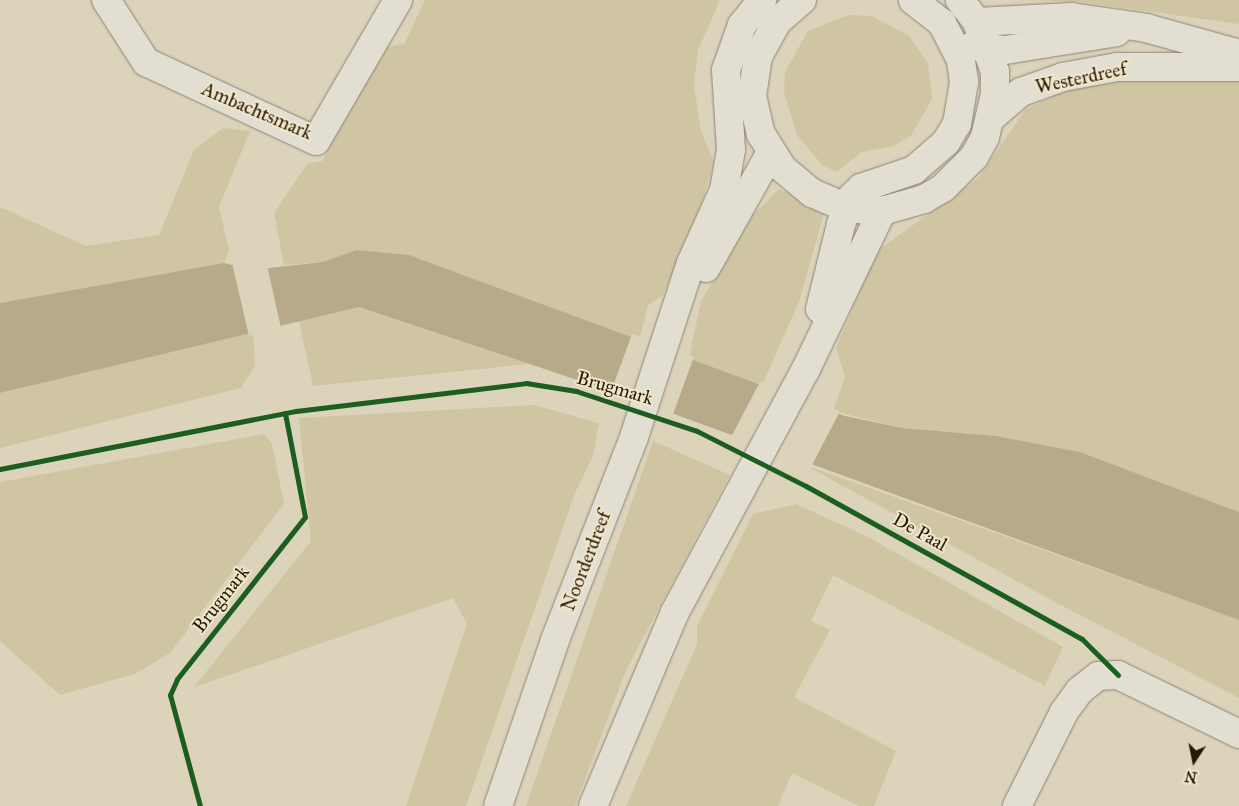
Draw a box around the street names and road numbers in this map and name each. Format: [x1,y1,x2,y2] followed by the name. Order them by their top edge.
[1033,57,1129,99] street label: Westerdreef
[198,77,316,145] street label: Ambachtsmark
[574,366,656,410] street label: Brugmark
[556,508,616,614] street label: Noorderdreef
[889,508,951,556] street label: De Paal
[188,561,254,637] street label: Brugmark

